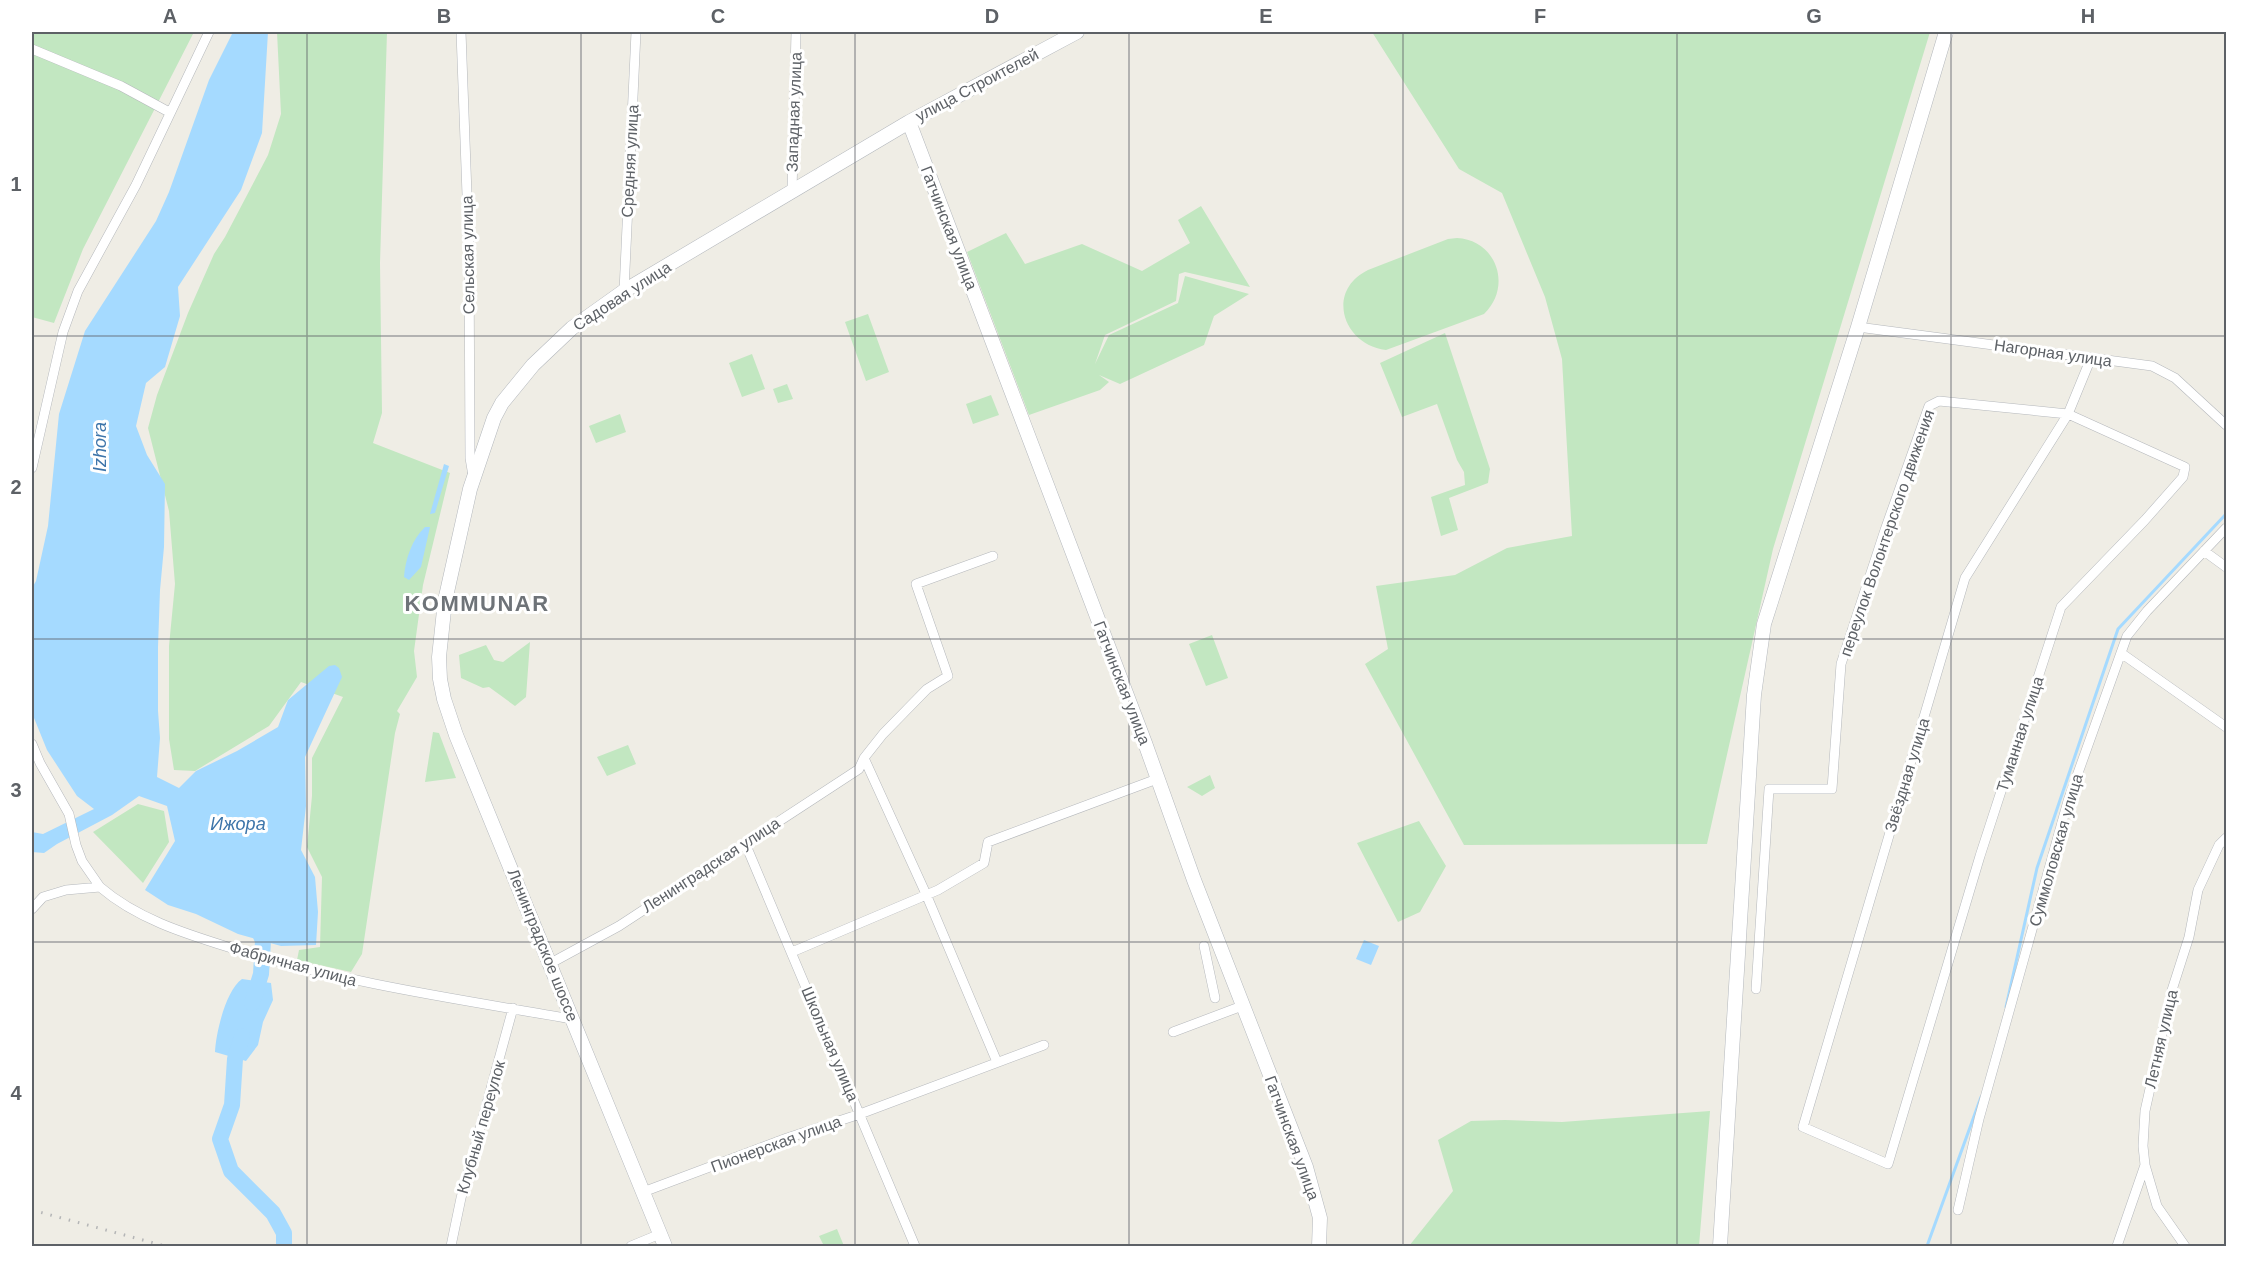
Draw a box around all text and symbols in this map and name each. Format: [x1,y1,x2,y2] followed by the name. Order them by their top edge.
[163,5,177,27] text: A
[437,5,451,27] text: B
[711,5,725,27] text: C
[985,5,999,27] text: D
[1259,5,1273,27] text: E
[1534,5,1546,27] text: F
[1806,5,1822,27] text: G
[2081,5,2095,27] text: H
[913,45,1041,125] street label: улица Строителей
[783,51,805,172] street label: Западная улица
[619,104,641,218] street label: Средняя улица
[918,164,980,292] street label: Гатчинская улица
[10,173,22,195] text: 1
[458,195,478,315] street label: Сельская улица
[570,258,674,334] street label: Садовая улица
[1993,336,2113,370] street label: Нагорная улица
[1837,407,1937,659] street label: переулок Волонтерского движения
[90,422,110,472] water label: Izhora
[10,476,22,498] text: 2
[404,591,550,616] district label: KOMMUNAR
[1091,619,1153,747] street label: Гатчинская улица
[1993,674,2047,794] street label: Туманная улица
[1882,716,1932,834] street label: Звёздная улица
[2026,772,2086,928] street label: Суммоловская улица
[10,779,22,801] text: 3
[210,814,266,834] water label: Ижора
[639,814,783,916] street label: Ленинградская улица
[505,866,581,1024] street label: Ленинградское шоссе
[227,939,359,989] street label: Фабричная улица
[798,984,862,1104] street label: Школьная улица
[2141,988,2181,1090] street label: Летняя улица
[454,1057,508,1196] street label: Клубный переулок
[1262,1073,1322,1203] street label: Гатчинская улица
[10,1082,22,1104] text: 4
[709,1112,844,1175] street label: Пионерская улица

